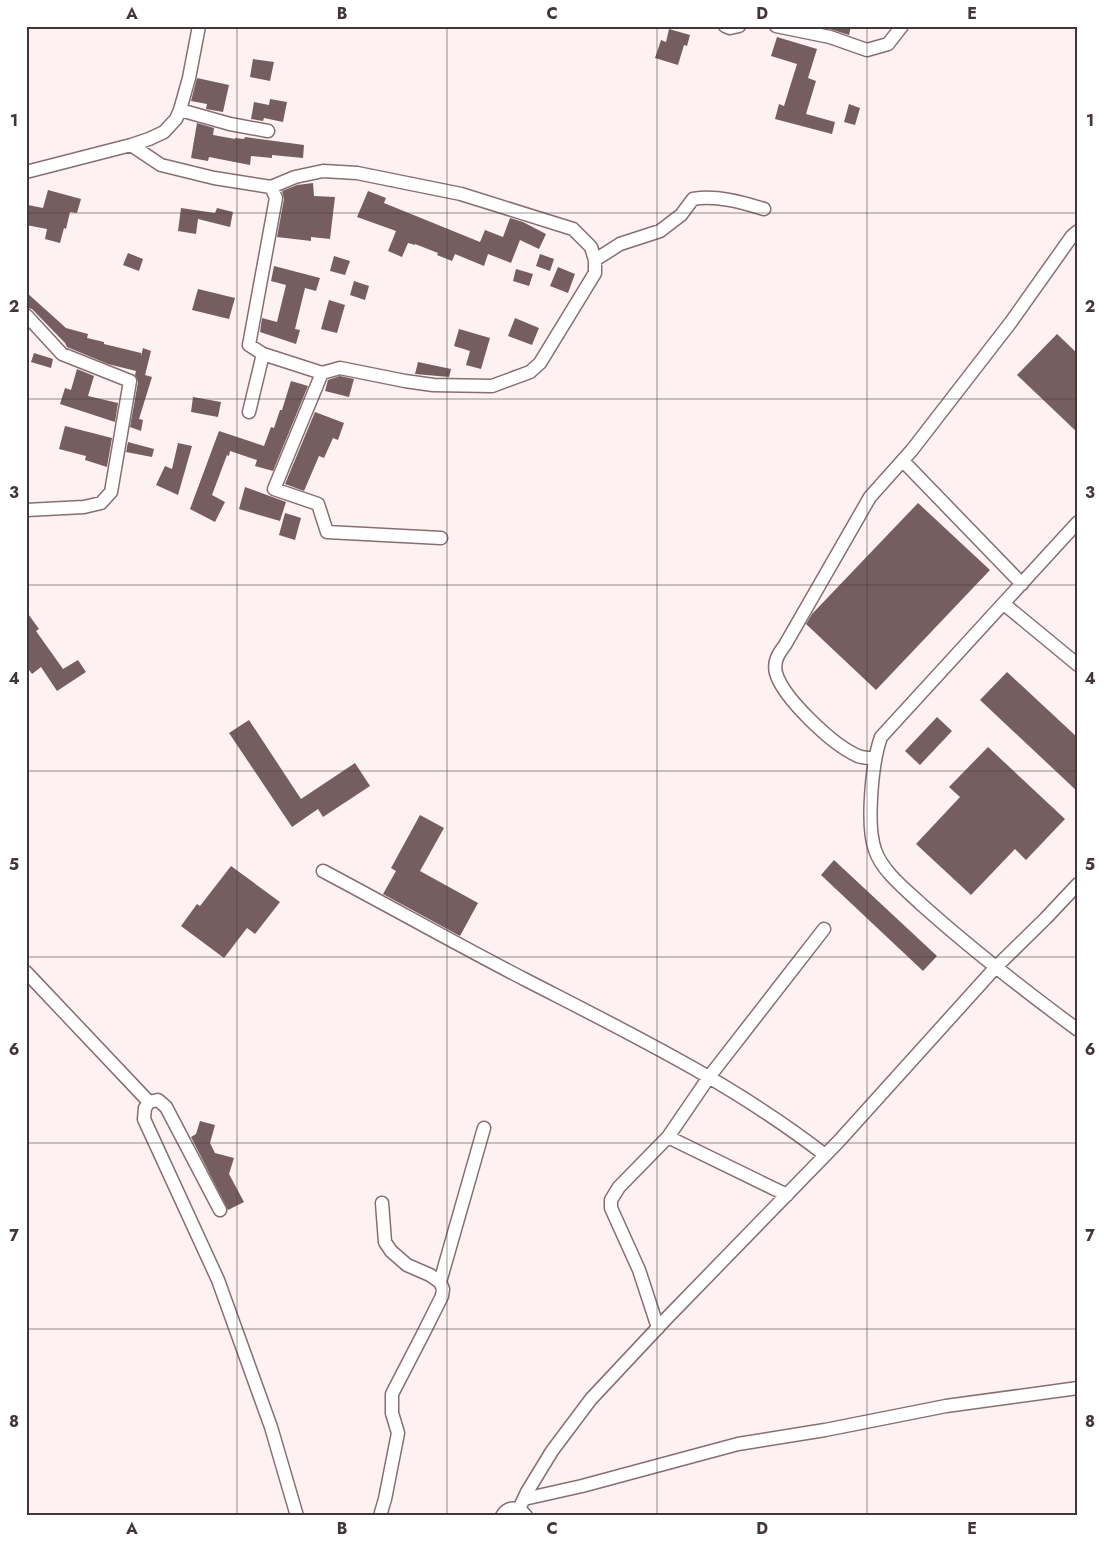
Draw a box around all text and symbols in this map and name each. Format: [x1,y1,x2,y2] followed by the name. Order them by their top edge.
[125,2,138,25] text: A
[337,2,347,25] text: B
[546,2,558,25] text: C
[756,2,768,25] text: D
[967,2,977,25] text: E
[10,109,18,132] text: 1
[1086,109,1094,132] text: 1
[9,295,19,318] text: 2
[1085,295,1095,318] text: 2
[9,481,19,504] text: 3
[1085,481,1095,504] text: 3
[8,667,20,690] text: 4
[1084,667,1096,690] text: 4
[9,853,19,876] text: 5
[1085,853,1095,876] text: 5
[9,1038,19,1061] text: 6
[1085,1038,1095,1061] text: 6
[9,1224,19,1247] text: 7
[1085,1224,1095,1247] text: 7
[9,1410,19,1433] text: 8
[1085,1410,1095,1433] text: 8
[125,1517,138,1540] text: A
[337,1517,347,1540] text: B
[546,1517,558,1540] text: C
[756,1517,768,1540] text: D
[967,1517,977,1540] text: E

